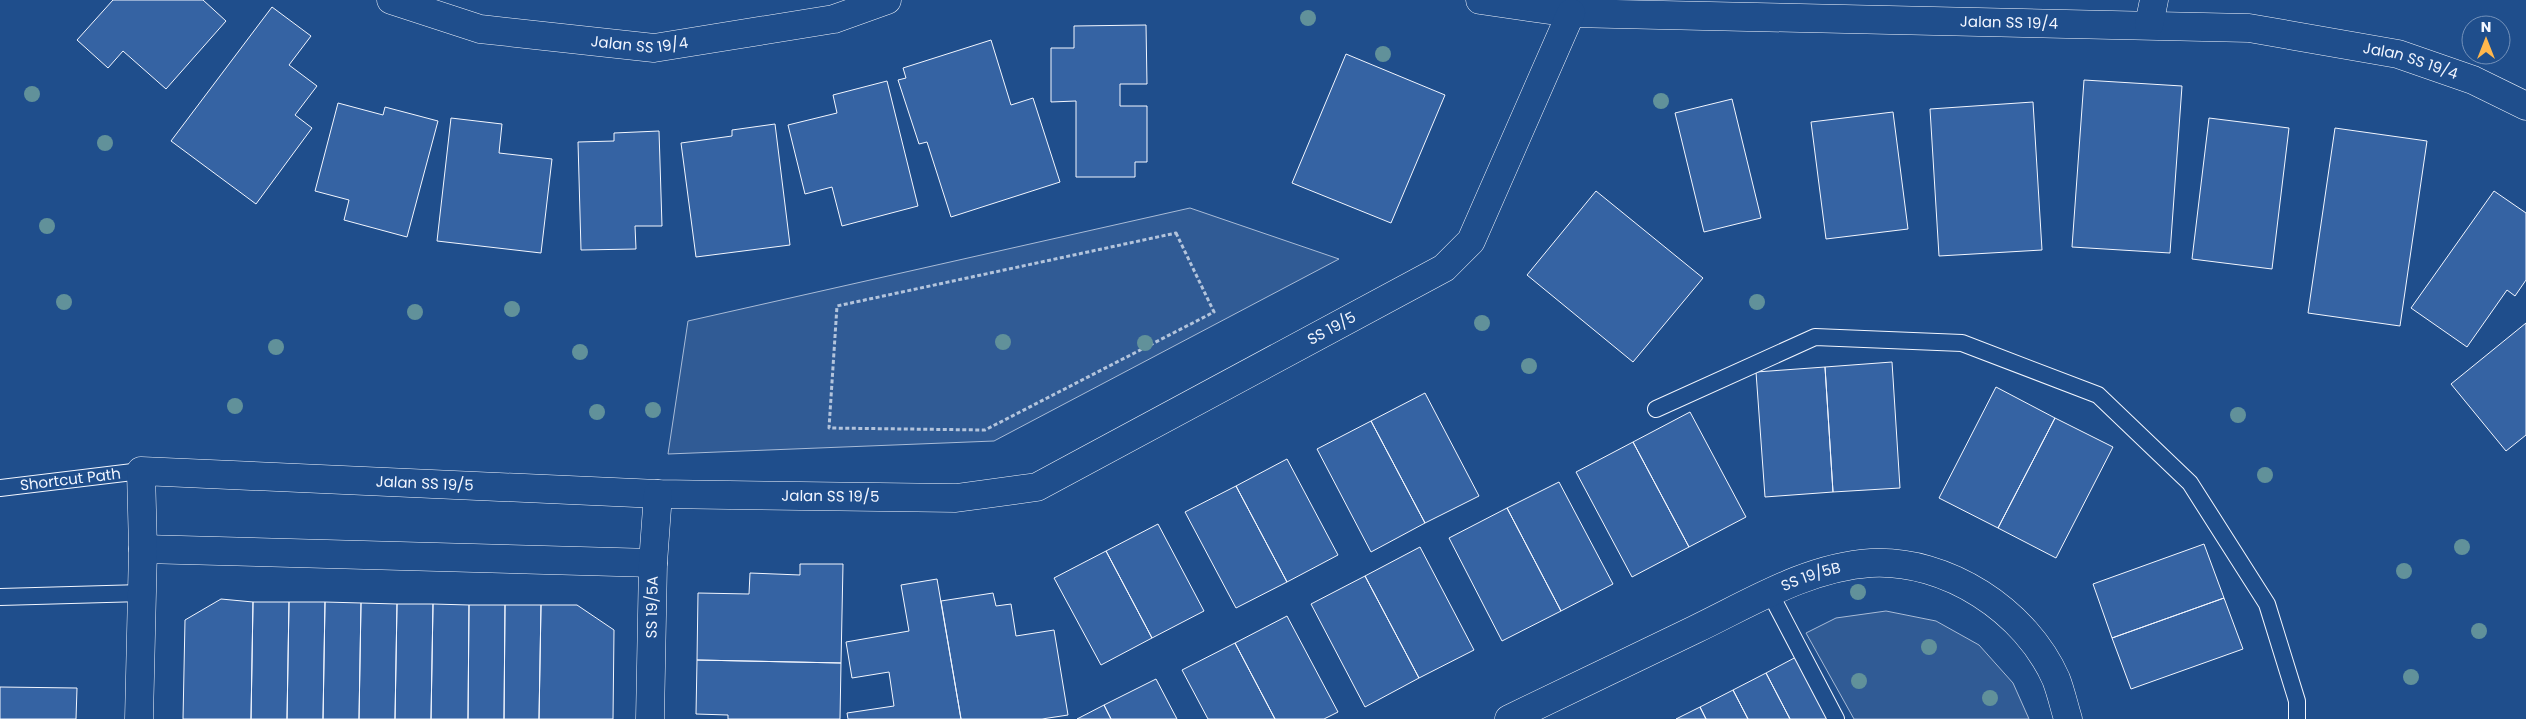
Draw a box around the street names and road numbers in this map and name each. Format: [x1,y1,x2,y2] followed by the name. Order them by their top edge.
[1960,11,2058,34] street label: Jalan SS 19/4
[590,30,690,58] street label: Jalan SS 19/4
[2361,37,2461,84] street label: Jalan SS 19/4
[1303,306,1360,350] street label: SS 19/5
[19,463,122,495] street label: Shortcut Path
[375,470,474,496] street label: Jalan SS 19/5
[781,485,880,507] street label: Jalan SS 19/5
[1778,557,1843,596] street label: SS 19/5B
[641,576,663,639] street label: SS 19/5A

